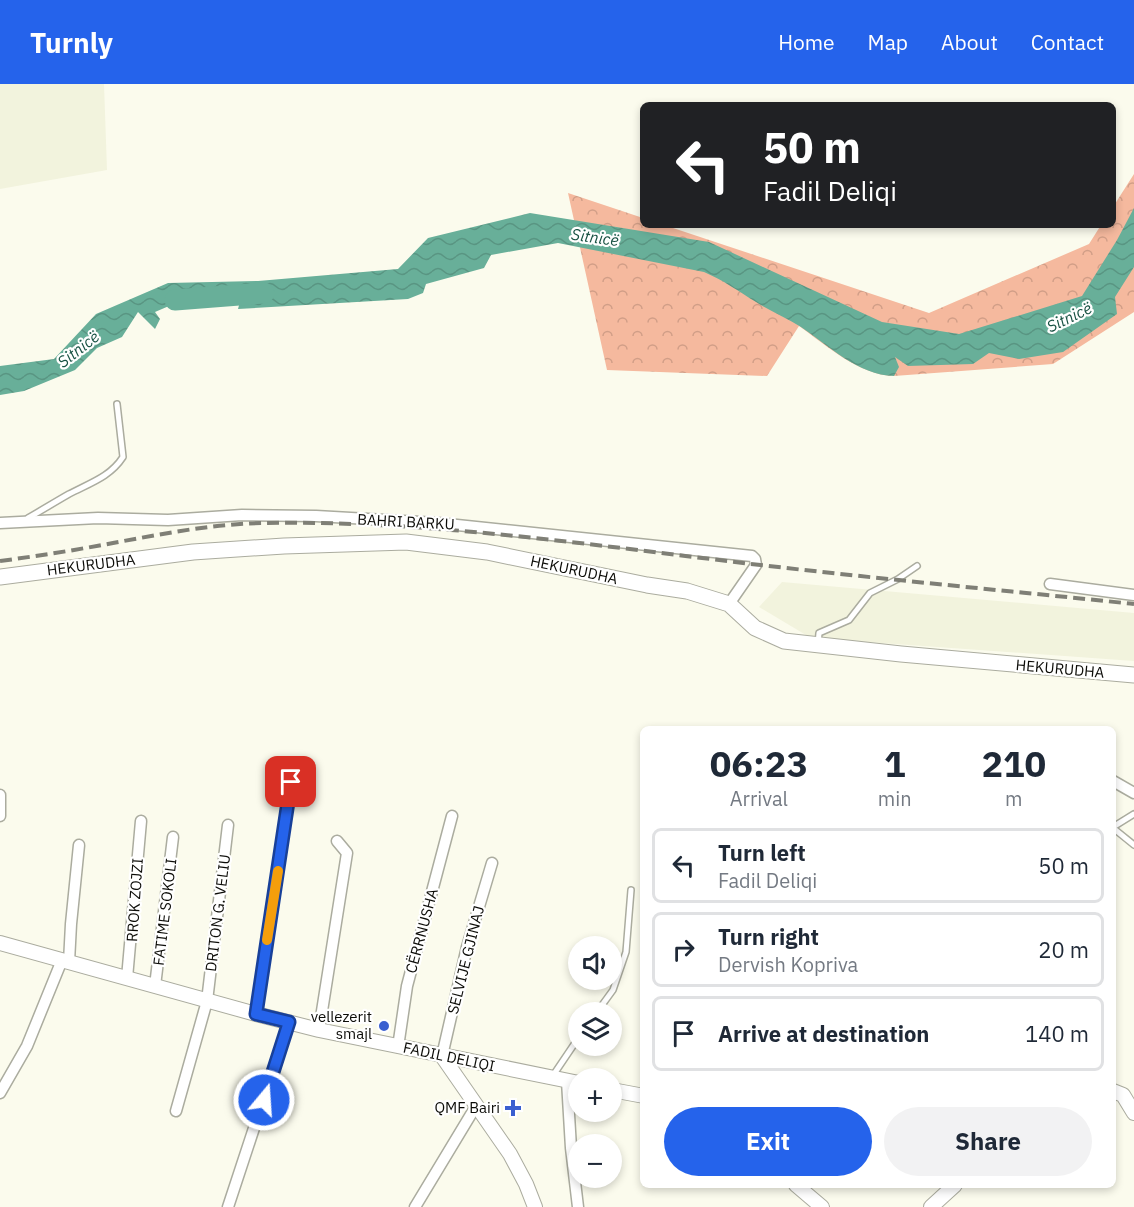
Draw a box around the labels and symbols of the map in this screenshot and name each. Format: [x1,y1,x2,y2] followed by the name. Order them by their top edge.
[570,224,620,250] water label: Sitnicë
[1043,298,1095,336] water label: Sitnicë
[53,326,103,372] water label: Sitnicë
[357,509,455,534] street label: BAHRI BARKU
[46,550,137,579] street label: HEKURUDHA
[529,551,620,588] street label: HEKURUDHA
[1015,655,1106,682] street label: HEKURUDHA
[265,756,316,807] pin
[201,853,234,973] street label: DRITON G. VELIU
[122,857,147,943] street label: RROK ZOJZI
[148,857,181,967] street label: FATIME SOKOLI
[401,886,442,975] street label: CËRRNUSHA
[443,904,488,1016] street label: SELVIJE GJINAJ
[311,1007,372,1043] place label: vellezerit smajl
[377,1019,391,1033] marker: vellezerit smajl
[401,1038,497,1076] street label: FADIL DELIQI
[232,1068,296,1132] position arrow
[434,1098,500,1117] place label: QMF Bairi
[504,1099,522,1117] marker: QMF Bairi

